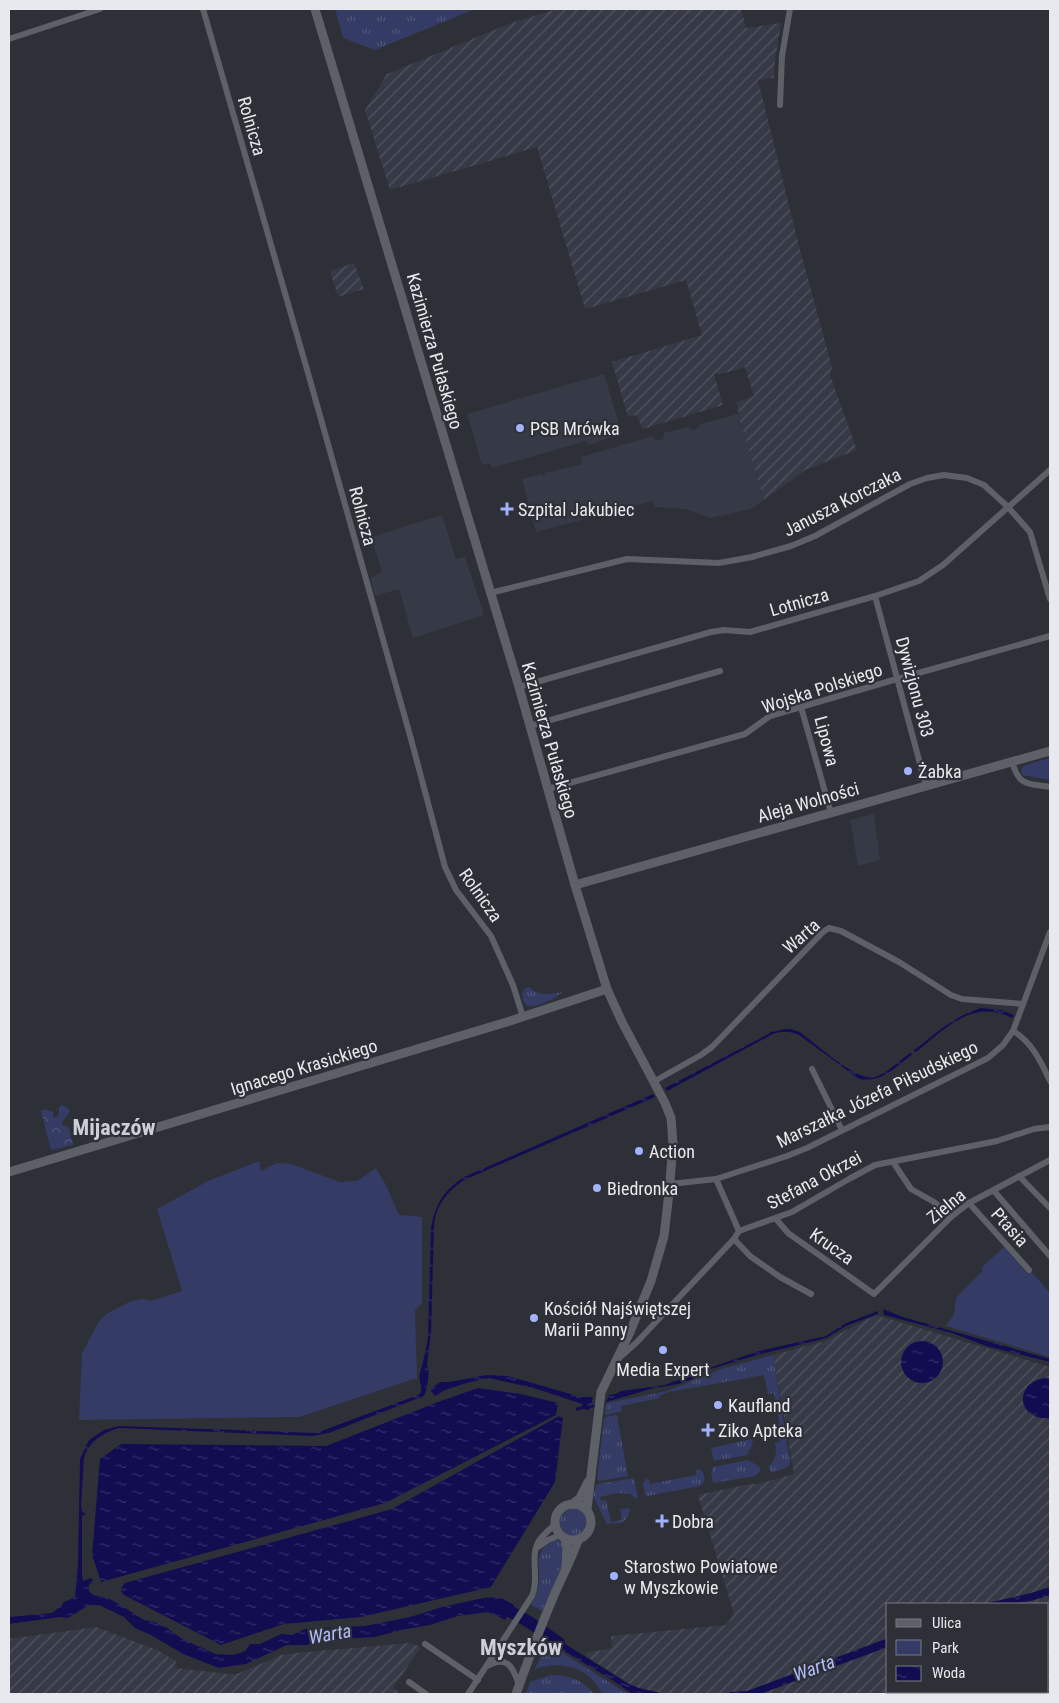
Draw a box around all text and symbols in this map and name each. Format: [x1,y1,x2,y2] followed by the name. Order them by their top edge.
[234,94,270,158] street label: Rolnicza
[403,271,467,431] street label: Kazimierza Pułaskiego
[530,418,620,439] place label: PSB Mrówka
[514,422,526,434] marker: PSB Mrówka
[780,463,904,541] street label: Janusza Korczaka
[345,484,381,548] street label: Rolnicza
[518,499,634,520] place label: Szpital Jakubiec
[500,502,514,516] marker: Szpital Jakubiec
[767,584,831,620] street label: Lotnicza
[892,635,938,739] street label: Dywizjonu 303
[759,659,885,717] street label: Wojska Polskiego
[518,660,582,820] street label: Kazimierza Pułaskiego
[810,714,844,768] street label: Lipowa
[918,761,962,782] place label: Żabka
[902,765,914,777] marker: Żabka
[755,777,861,827] street label: Aleja Wolności
[455,864,507,926] street label: Rolnicza
[778,914,824,958] street label: Warta
[228,1035,380,1099] street label: Ignacego Krasickiego
[773,1036,981,1152] street label: Marszałka Józefa Piłsudskiego
[73,1115,155,1140] district label: Mijaczów
[649,1141,695,1162] place label: Action
[633,1145,645,1157] marker: Action
[763,1146,865,1214] street label: Stefana Okrzei
[607,1178,678,1199] place label: Biedronka
[591,1182,603,1194] marker: Biedronka
[923,1184,969,1228] street label: Zielna
[987,1203,1033,1251] street label: Ptasia
[806,1223,858,1269] street label: Krucza
[544,1298,691,1340] place label: Kościół Najświętszej Marii Panny
[528,1312,540,1324] marker: Kościół Najświętszej Marii Panny
[657,1344,669,1356] marker: Media Expert
[616,1359,710,1380] place label: Media Expert
[728,1395,791,1416] place label: Kaufland
[712,1399,724,1411] marker: Kaufland
[718,1420,803,1441] place label: Ziko Apteka
[702,1424,714,1436] marker: Ziko Apteka
[672,1511,714,1532] place label: Dobra
[656,1515,668,1527] marker: Dobra
[624,1556,778,1598] place label: Starostwo Powiatowe w Myszkowie
[608,1570,620,1582] marker: Starostwo Powiatowe w Myszkowie
[886,1603,1049,1693] legend
[932,1614,961,1632] text: Ulica
[307,1619,353,1649] water label: Warta
[480,1635,562,1660] district label: Myszków
[932,1639,959,1657] text: Park
[790,1650,838,1686] water label: Warta
[932,1664,965,1682] text: Woda

